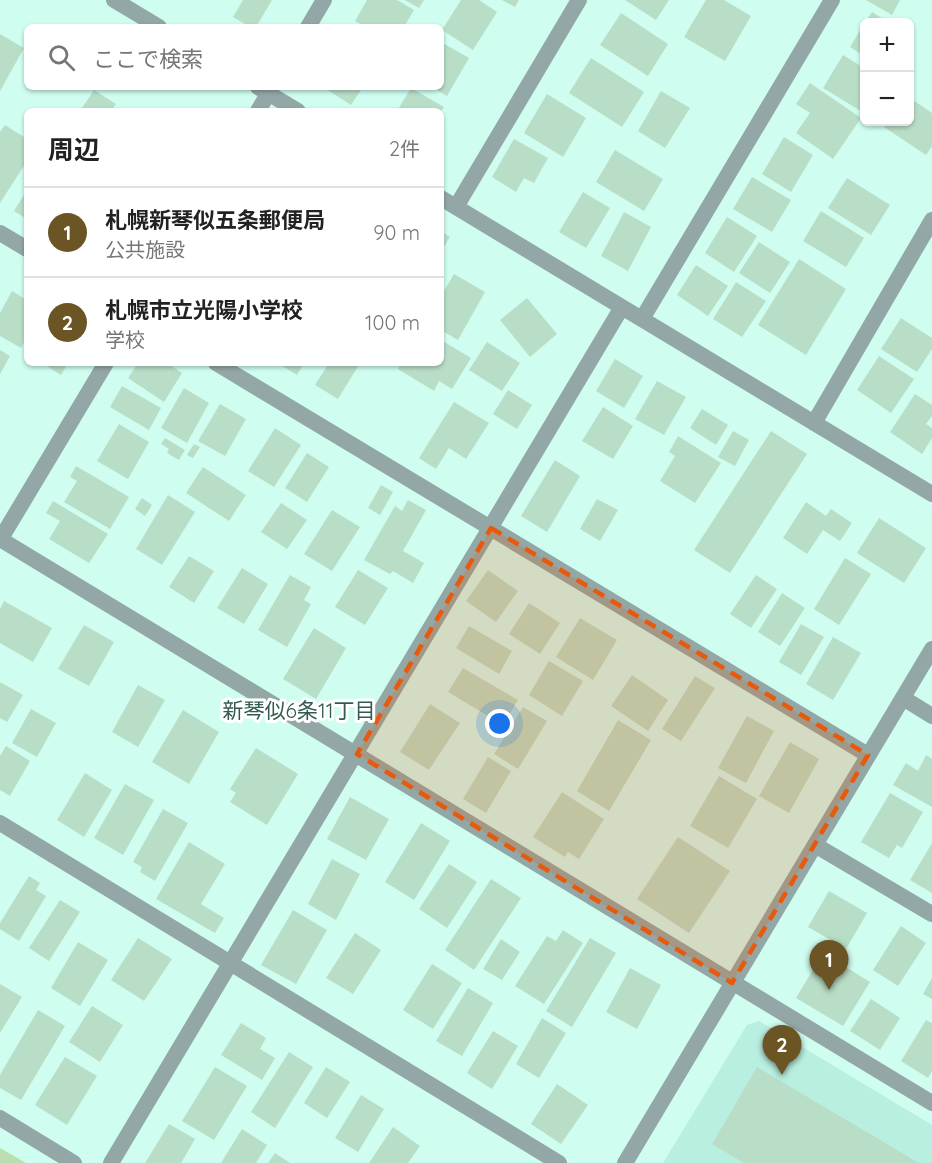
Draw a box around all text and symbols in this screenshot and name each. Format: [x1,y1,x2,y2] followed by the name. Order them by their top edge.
[860,18,914,126] map controls
[860,18,914,72] button: +
[24,24,444,90] search box
[45,41,78,74] icon: search
[93,45,203,73] text: ここで検索
[860,72,914,126] button: −
[48,133,100,166] text: 周辺
[389,136,420,161] text: 2件
[105,206,325,234] text: 札幌新琴似五条郵便局
[64,220,71,245] text: 1
[373,220,420,245] text: 90 m
[105,237,185,262] text: 公共施設
[105,296,303,324] text: 札幌市立光陽小学校
[62,310,73,335] text: 2
[365,310,420,335] text: 100 m
[105,327,145,352] text: 学校
[223,697,375,723] district label: 新琴似6条11丁目
[485,709,514,738] your location
[810,940,848,990] pin: 1
[762,1026,802,1075] pin: 2

